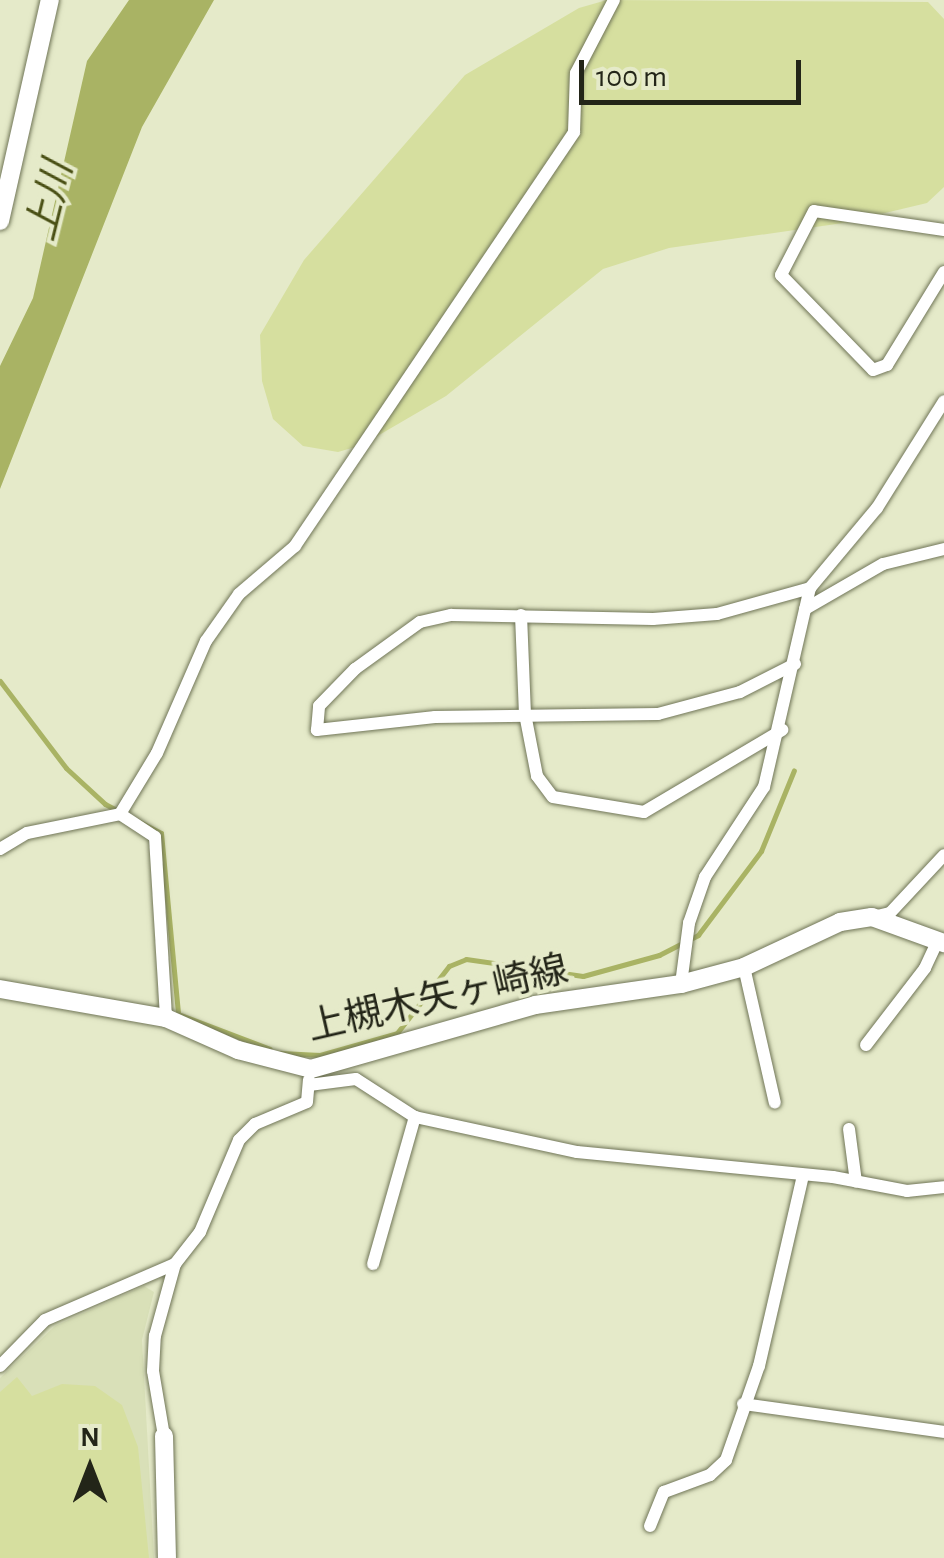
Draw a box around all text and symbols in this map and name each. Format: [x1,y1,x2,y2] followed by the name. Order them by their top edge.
[584,40,806,102] scale bar
[596,62,667,92] text: 100 m
[17,156,83,246] water label: 上川
[303,948,573,1052] street label: 上槻木矢ヶ崎線
[40,1418,140,1518] north arrow
[80,1424,100,1452] text: N

